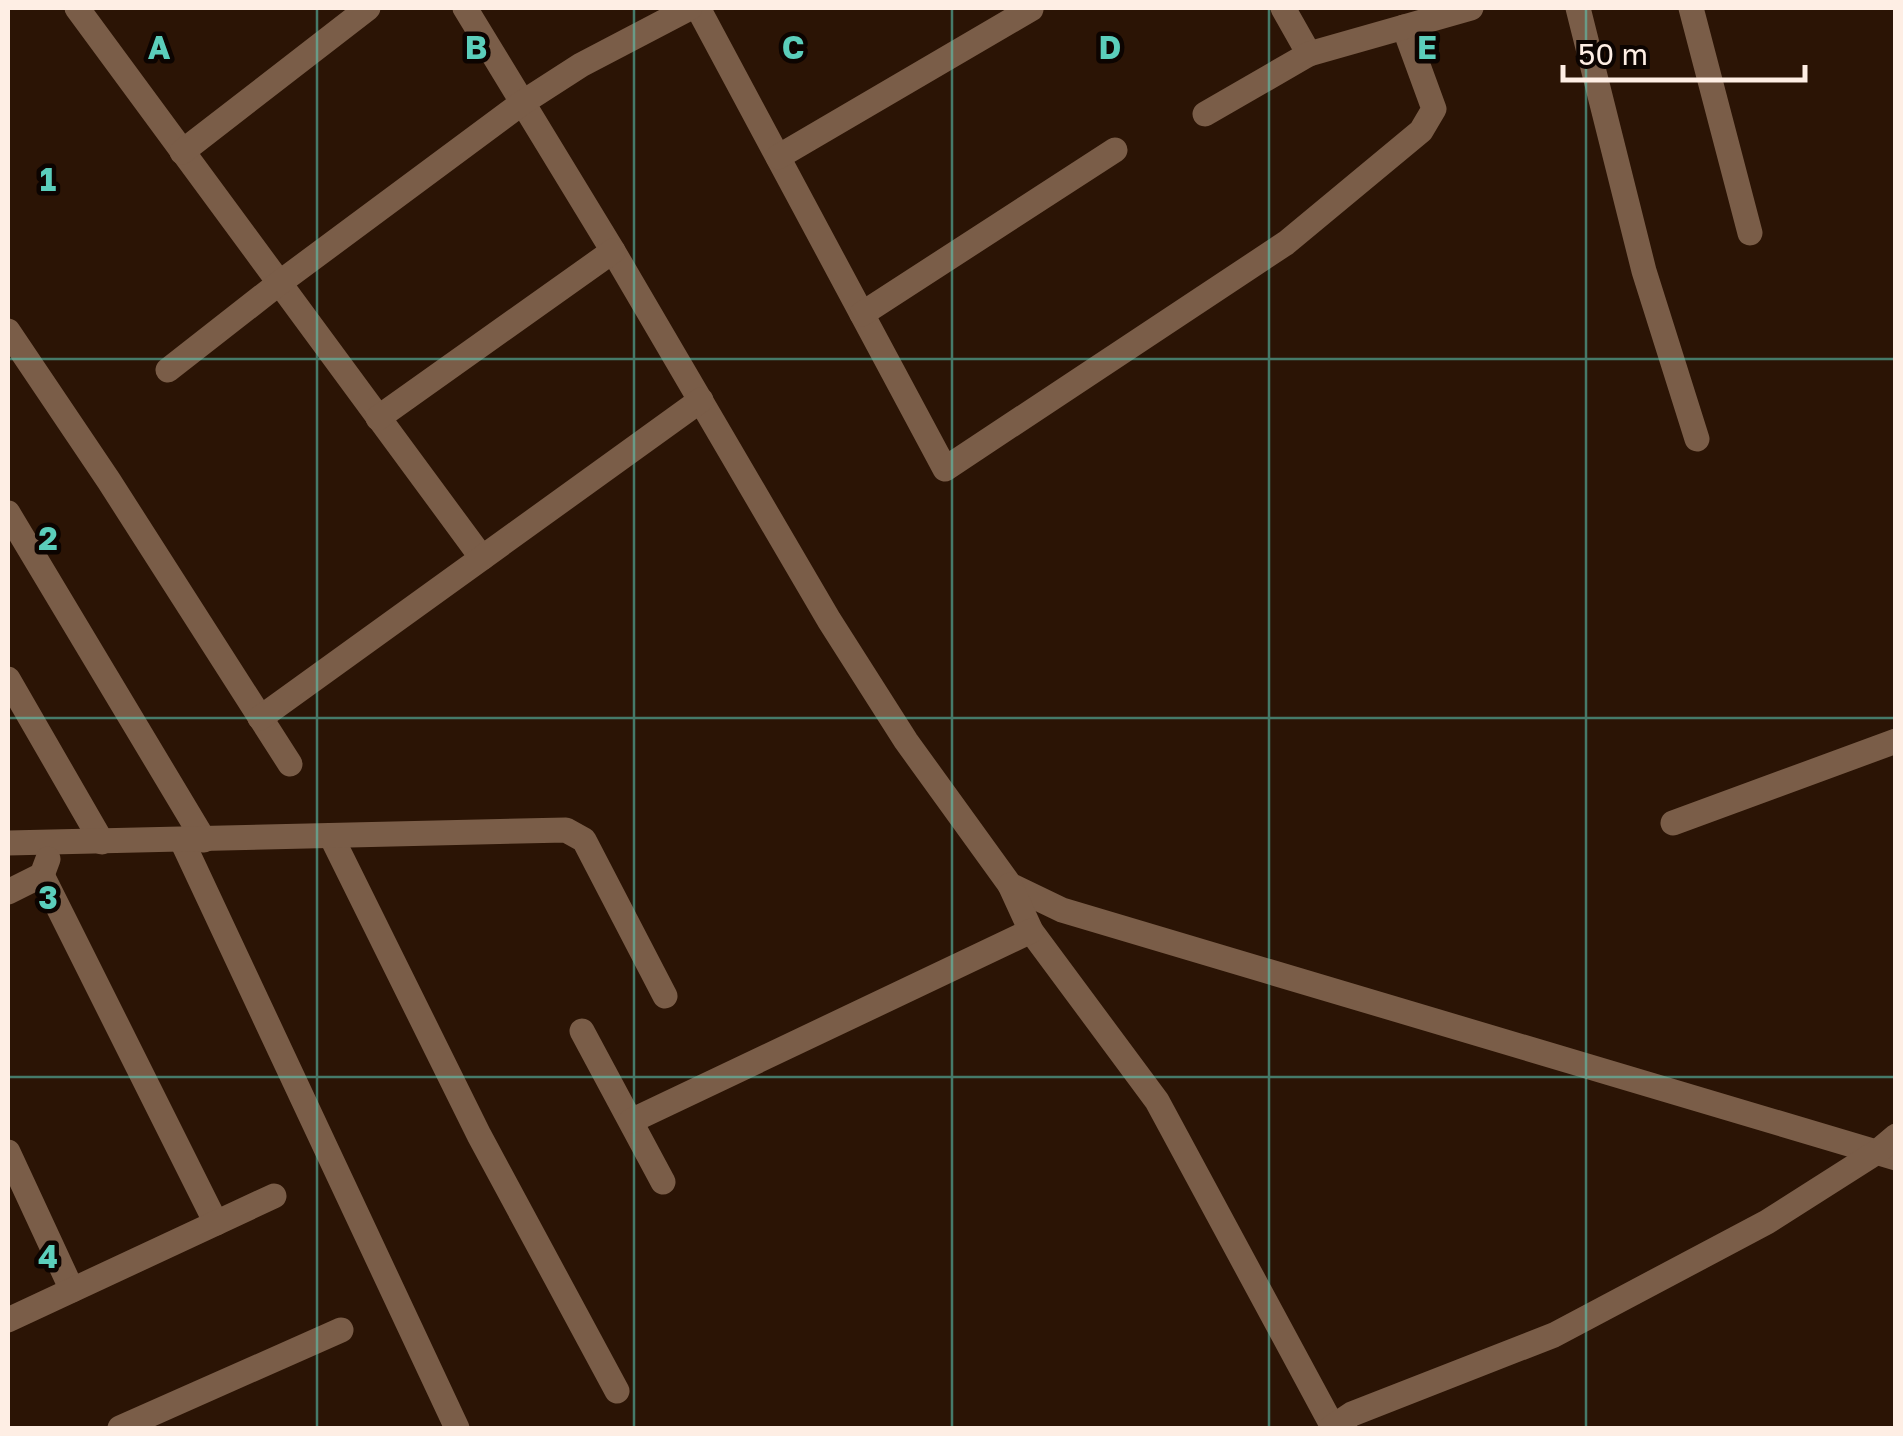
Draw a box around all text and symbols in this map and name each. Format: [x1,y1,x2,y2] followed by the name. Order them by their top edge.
[1563,20,1806,82] scale bar
[148,28,171,66] text: A
[465,28,487,66] text: B
[782,28,804,66] text: C
[1099,28,1121,66] text: D
[1417,28,1437,66] text: E
[1578,36,1648,72] text: 50 m
[40,160,56,198] text: 1
[38,519,58,557] text: 2
[38,878,58,916] text: 3
[38,1237,58,1275] text: 4

